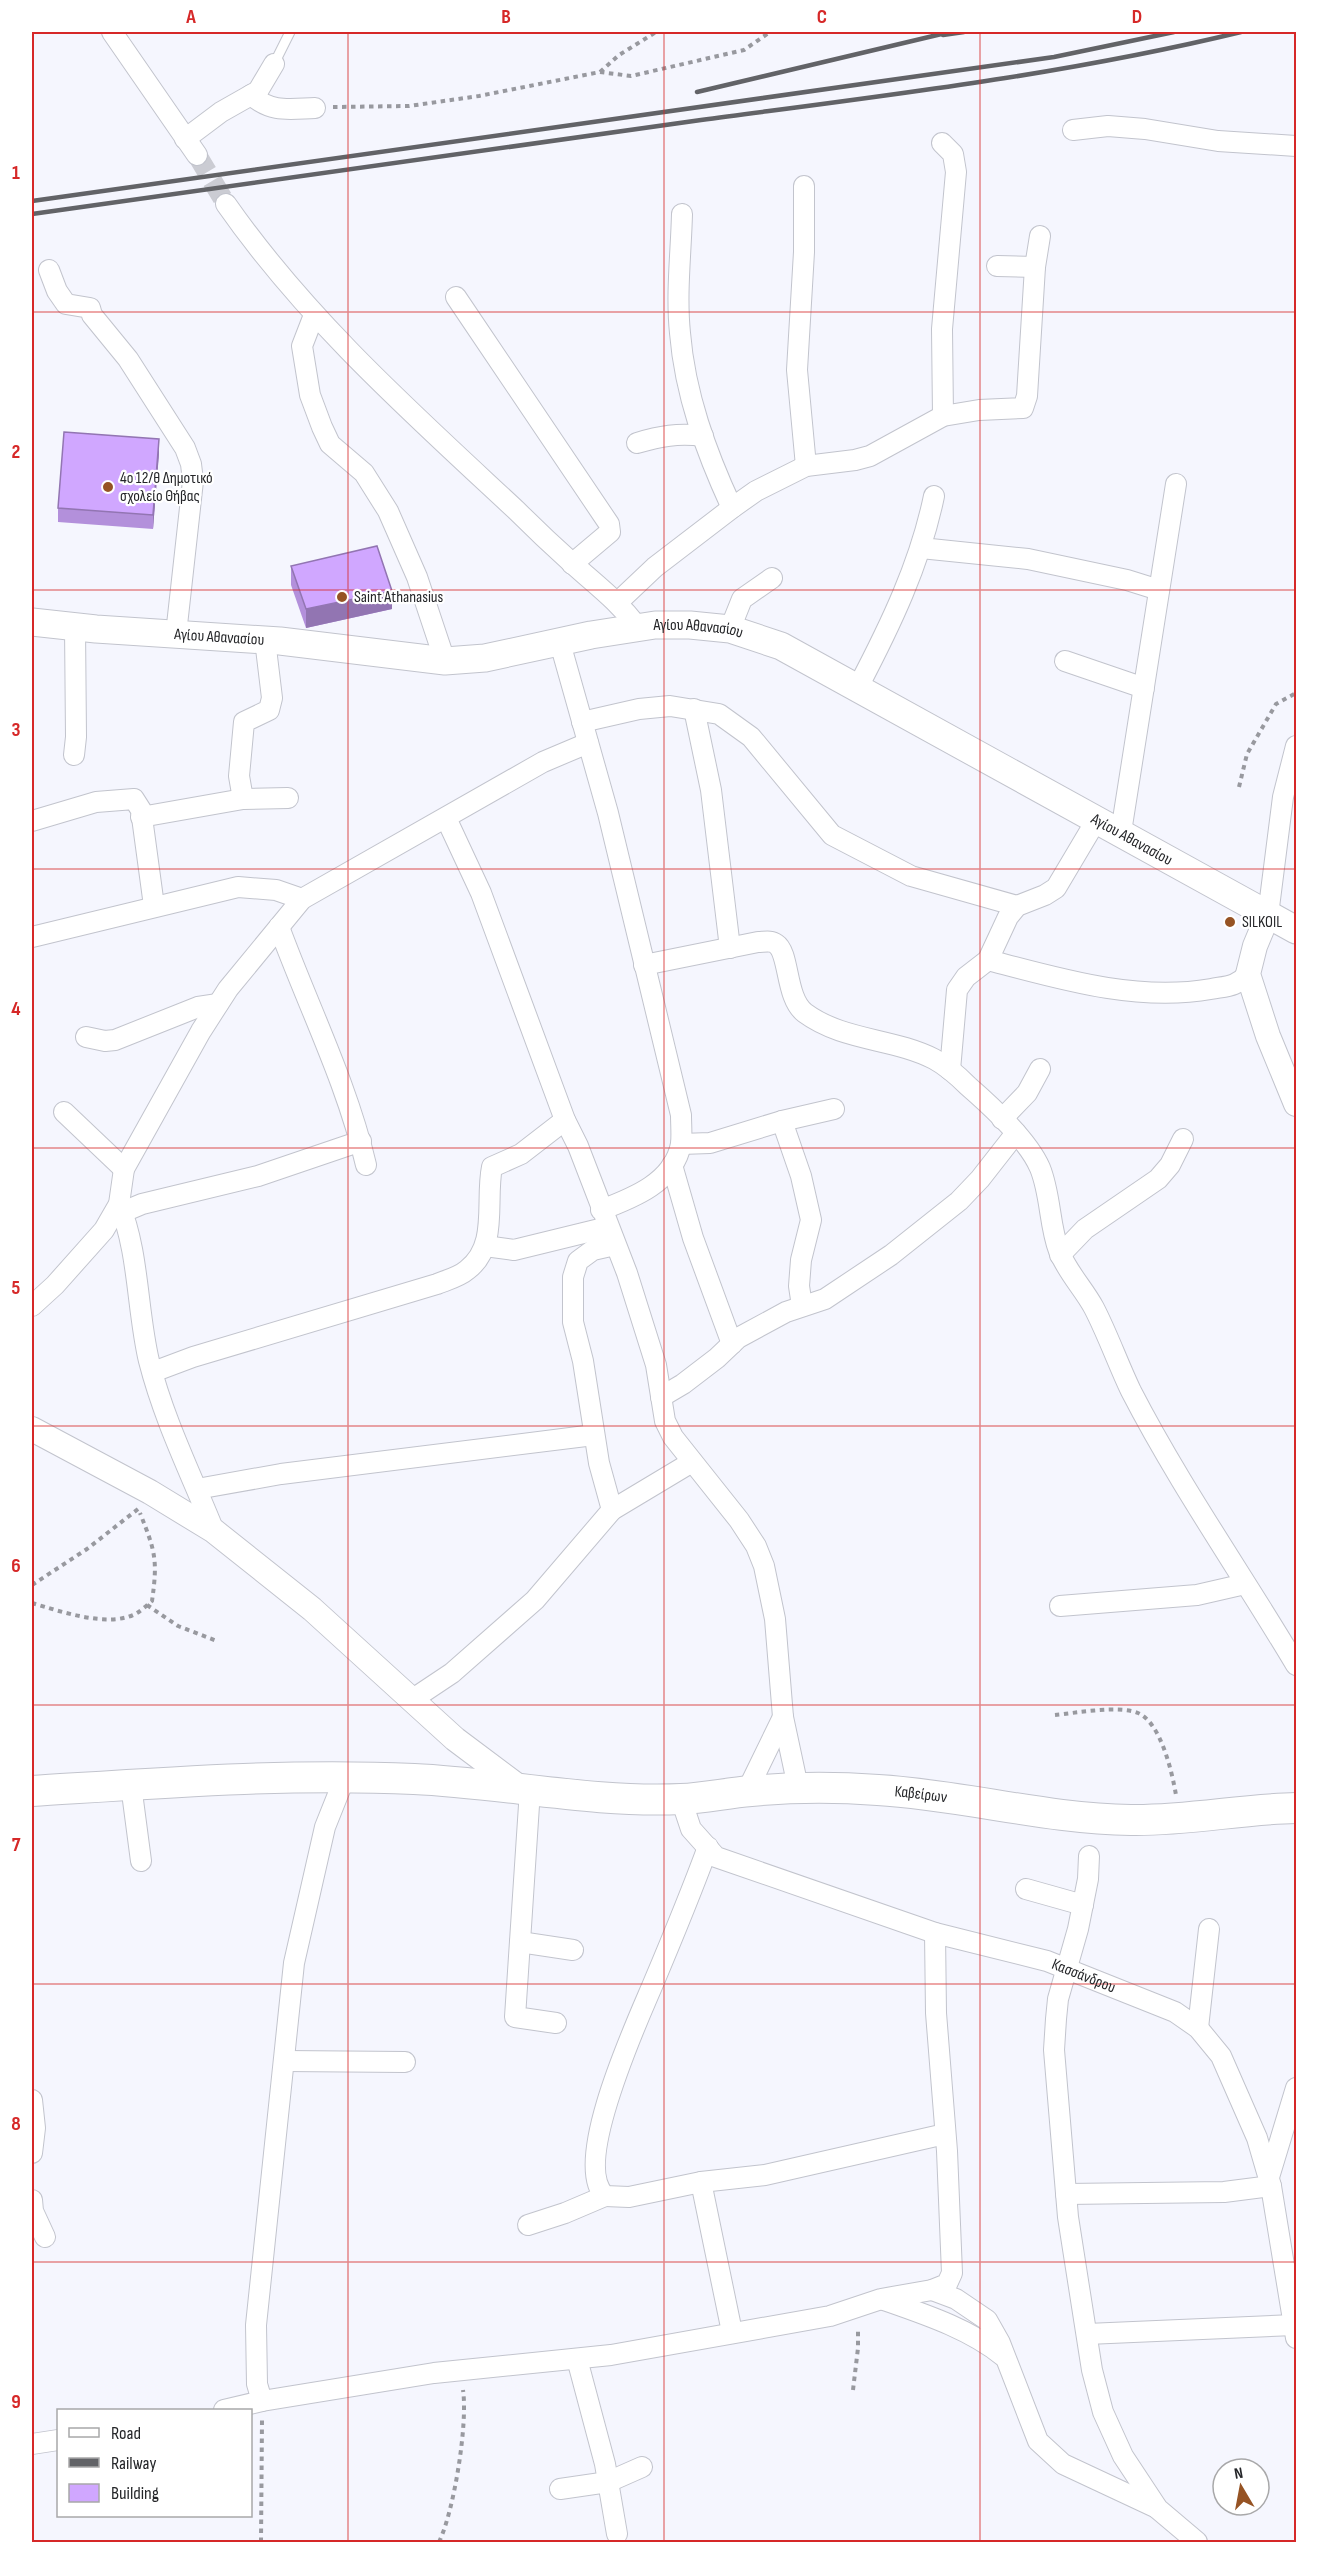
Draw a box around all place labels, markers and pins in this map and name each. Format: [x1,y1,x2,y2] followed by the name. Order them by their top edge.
[120,469,213,506] place label: 4ο 12/θ Δημοτικό σχολείο Θήβας
[101,480,115,494] marker: 4ο 12/θ Δημοτικό σχολείο Θήβας
[354,588,444,607] place label: Saint Athanasius
[335,590,349,604] marker: Saint Athanasius
[1242,913,1282,932] place label: SILKOIL
[1223,915,1237,929] marker: SILKOIL

